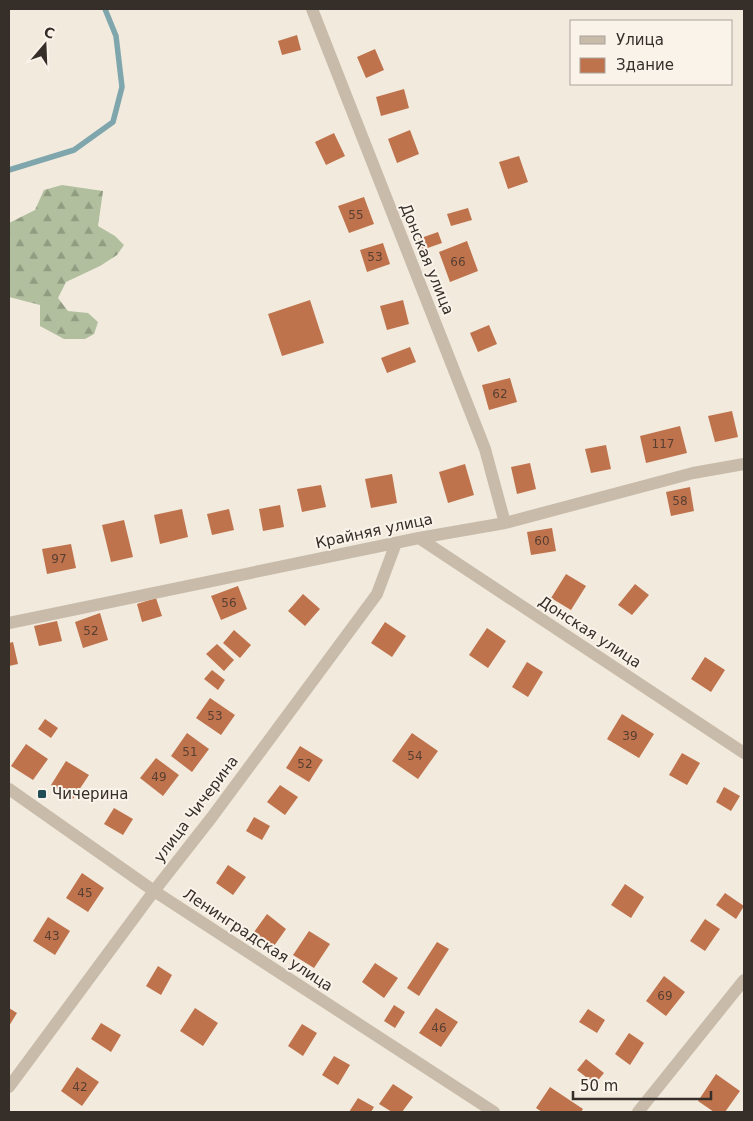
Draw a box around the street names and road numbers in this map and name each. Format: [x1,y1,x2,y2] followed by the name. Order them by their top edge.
[396,201,458,317] street label: Донская улица
[314,510,434,552] street label: Крайняя улица
[535,592,645,672] street label: Донская улица
[150,752,242,866] street label: улица Чичерина
[180,885,336,995] street label: Ленинградская улица

